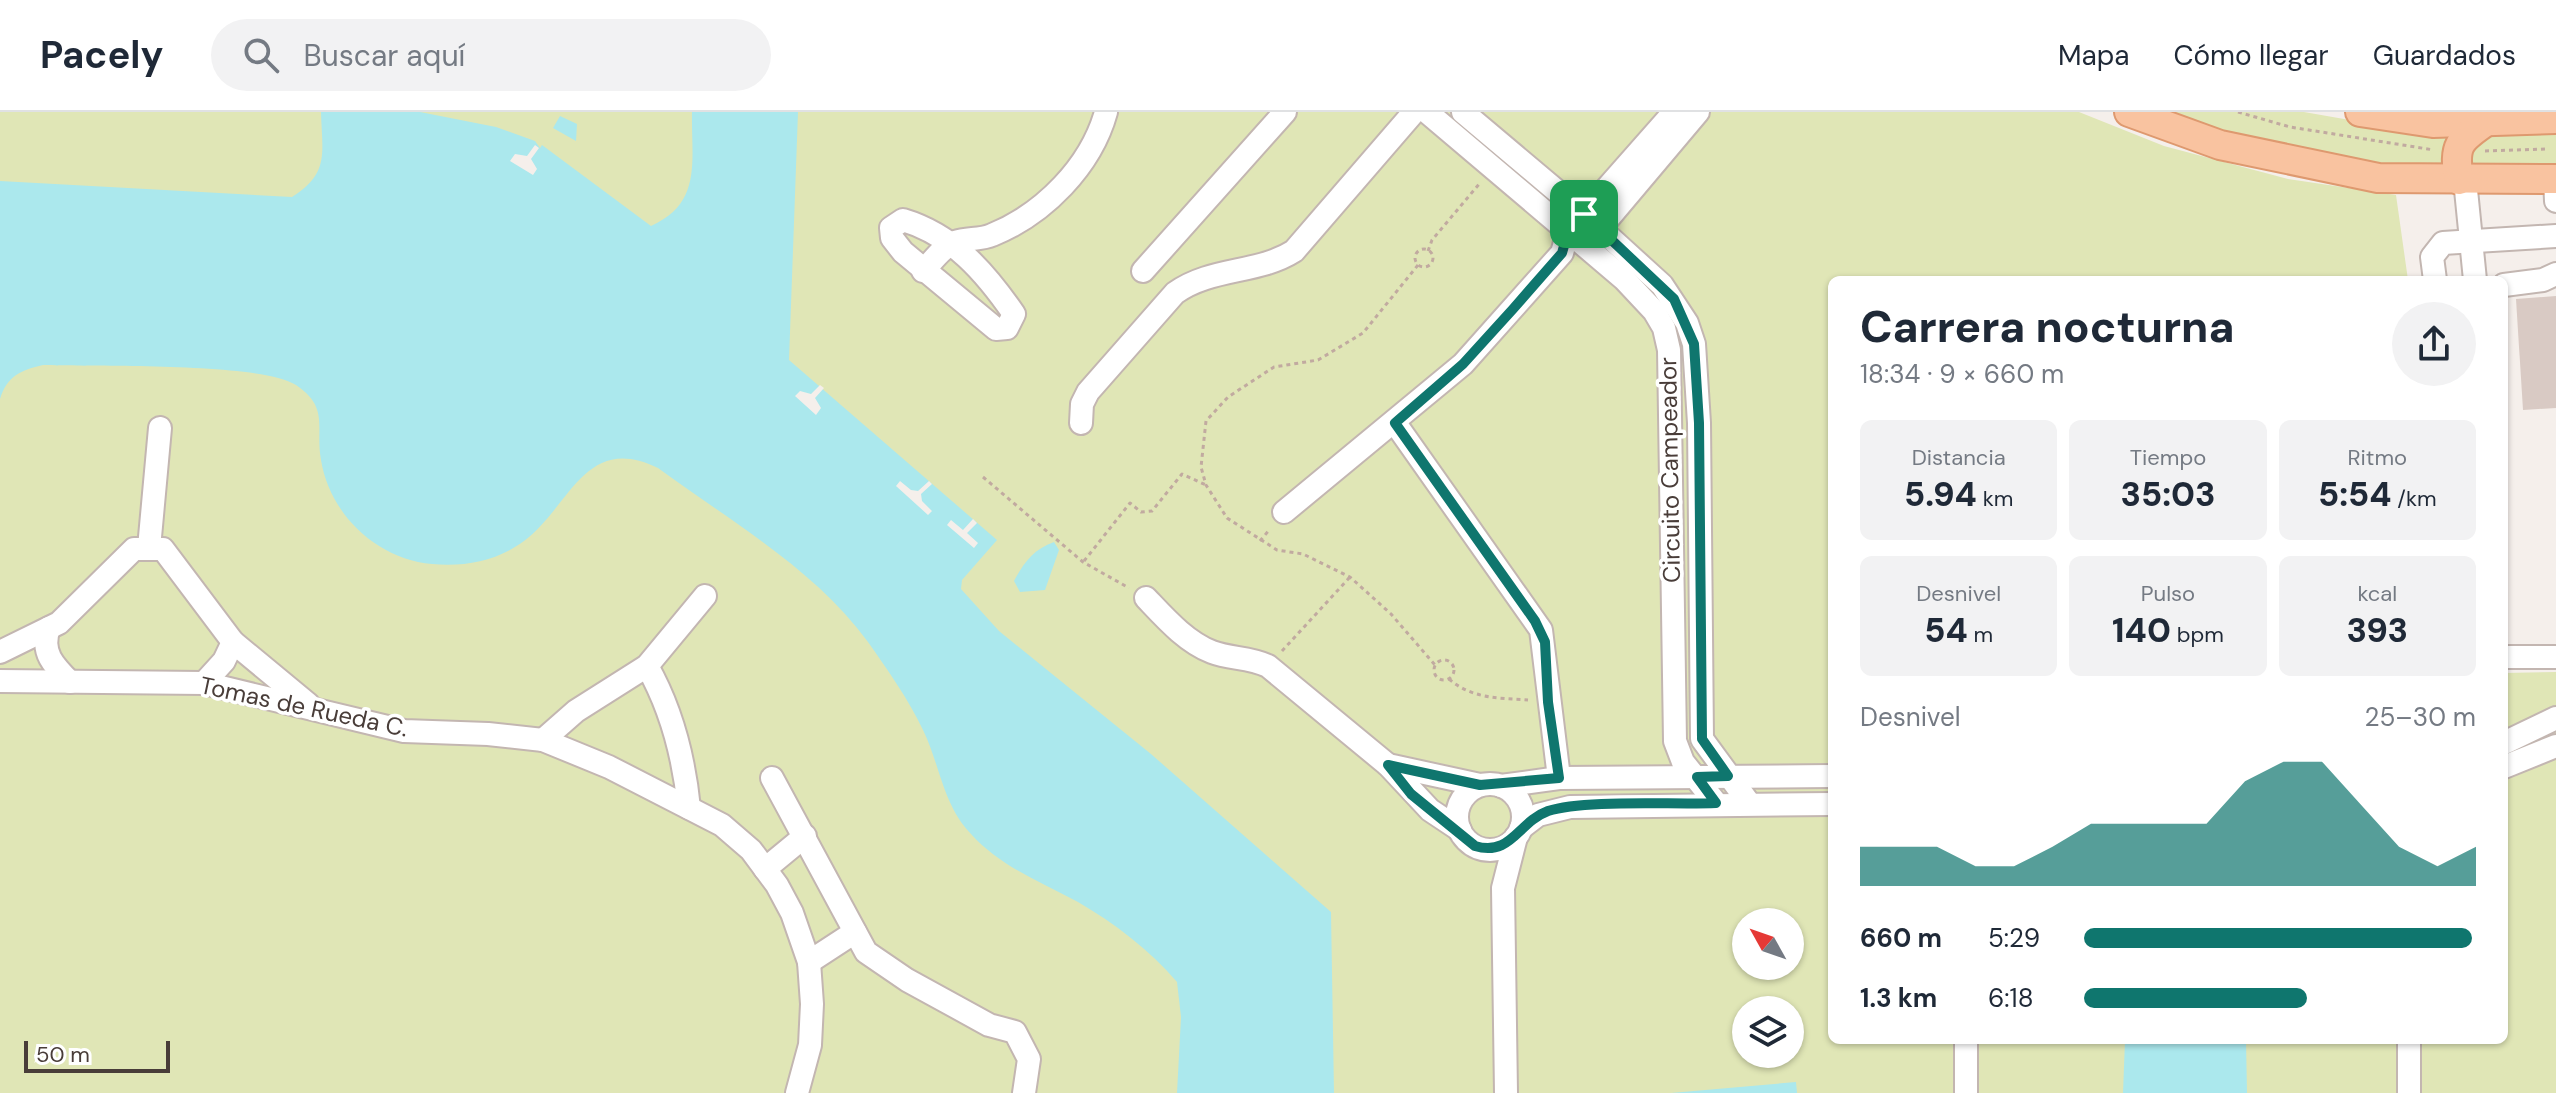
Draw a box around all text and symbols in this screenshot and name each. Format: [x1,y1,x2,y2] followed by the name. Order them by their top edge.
[211,19,771,91] search box
[40,30,163,80] text: Pacely
[239,33,283,77] icon: search
[303,36,465,75] text: Buscar aquí
[2058,37,2129,74] text: Mapa
[2173,37,2329,74] text: Cómo llegar
[2373,37,2516,74] text: Guardados
[1550,180,1618,248] pin
[1562,192,1606,236] icon: arrive
[1860,298,2234,356] text: Carrera nocturna
[2392,302,2476,386] button: share
[1652,357,1687,583] street label: Circuito Campeador
[1860,357,2064,391] text: 18:34 · 9 × 660 m
[1912,443,2006,472] text: Distancia
[2130,443,2206,472] text: Tiempo
[2348,443,2407,472] text: Ritmo
[1904,472,1977,517] text: 5.94
[2120,472,2216,517] text: 35:03
[2318,472,2391,517] text: 5:54
[1977,484,2013,513] text: km
[2391,484,2437,513] text: /km
[1916,579,2001,608] text: Desnivel
[2141,579,2195,608] text: Pulso
[2357,579,2397,608] text: kcal
[1924,608,1968,653] text: 54
[2112,608,2171,653] text: 140
[2346,608,2408,653] text: 393
[1968,620,1993,649] text: m
[2171,620,2224,649] text: bpm
[197,669,411,744] street label: Tomas de Rueda C.
[1860,700,1961,734] text: Desnivel
[2365,700,2476,734] text: 25–30 m
[1732,908,1804,980] north arrow
[1732,908,1804,1068] map controls
[1860,921,1942,955] text: 660 m
[1988,921,2040,955] text: 5:29
[1860,981,1937,1015] text: 1.3 km
[1988,981,2034,1015] text: 6:18
[1732,996,1804,1068] button: layers
[24,1037,170,1073] scale bar
[36,1040,90,1069] text: 50 m

